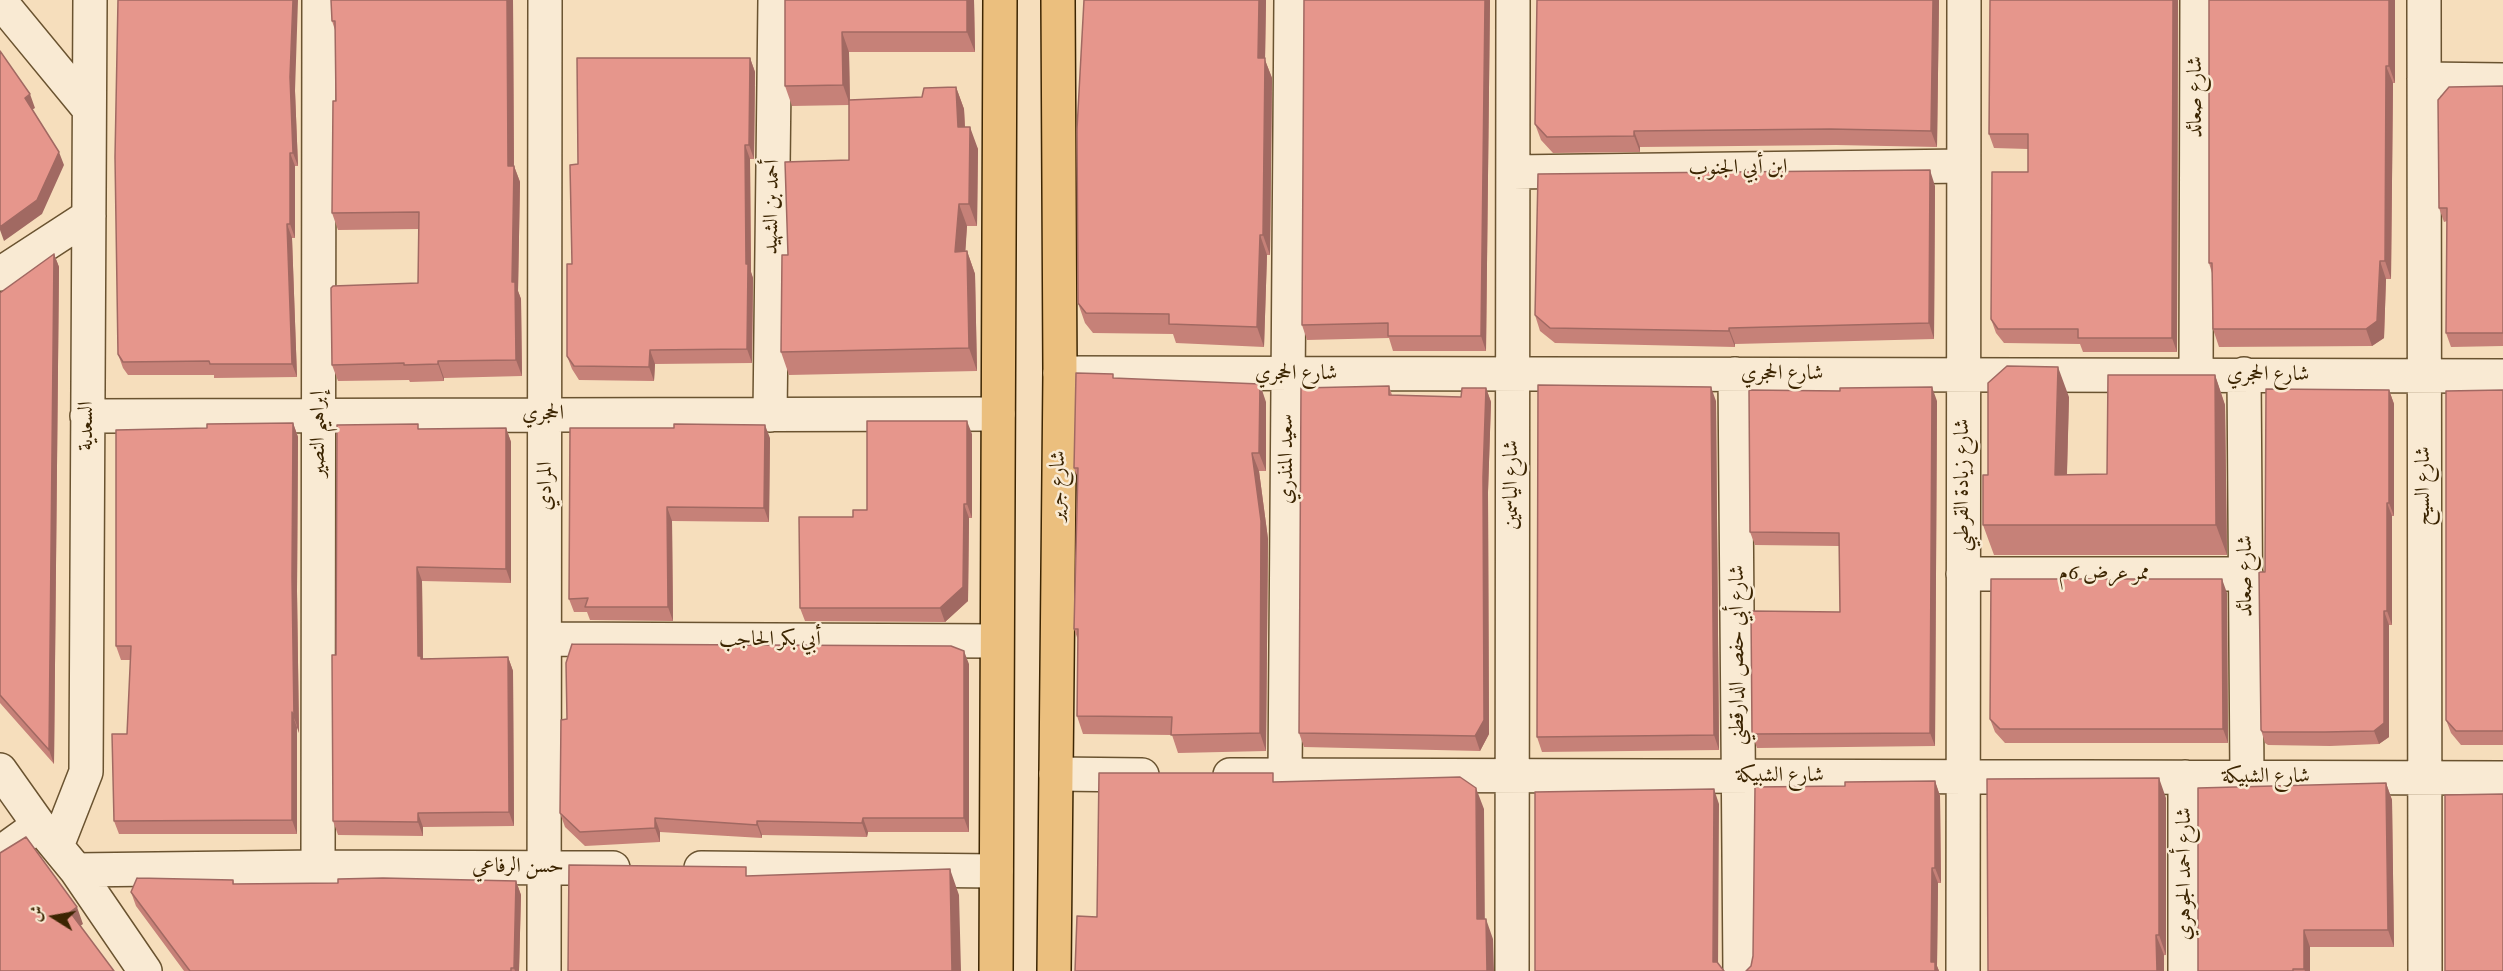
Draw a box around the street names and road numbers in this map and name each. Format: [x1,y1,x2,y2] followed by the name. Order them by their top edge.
[2183,56,2209,138] street label: شارع صعائد
[1688,156,1788,182] street label: ابن أبي الجنوب
[760,159,786,255] street label: أحمد بن الشهيد
[1255,361,1337,387] street label: شارع الحجري
[1741,361,1823,387] street label: شارع الحجري
[2227,362,2309,388] street label: شارع الحجري
[306,391,332,477] street label: إبراهيم النصير
[74,401,100,451] street label: السعدية
[522,401,564,427] street label: الحجري
[1274,414,1300,504] street label: سعيد المنذري
[1950,419,1976,551] street label: شارع زيادة القرطبي
[1499,440,1525,530] street label: شارع الياسمين
[2411,446,2437,526] street label: شارع السيح
[1046,450,1072,522] street label: شارع جرير
[533,461,559,511] street label: المرادي
[2233,535,2259,617] street label: شارع صعائد
[2058,561,2150,587] street label: ممر عرض 6م
[1725,565,1751,745] street label: شارع أبي حفص الدارقطني
[719,627,821,653] street label: أبي بكر الحاجب
[1736,763,1824,789] street label: شارع الشبيكة
[2222,764,2310,790] street label: شارع الشبيكة
[2172,807,2198,941] street label: شارع أحمد الجوهري
[472,854,564,880] street label: حسن الرفاعي

